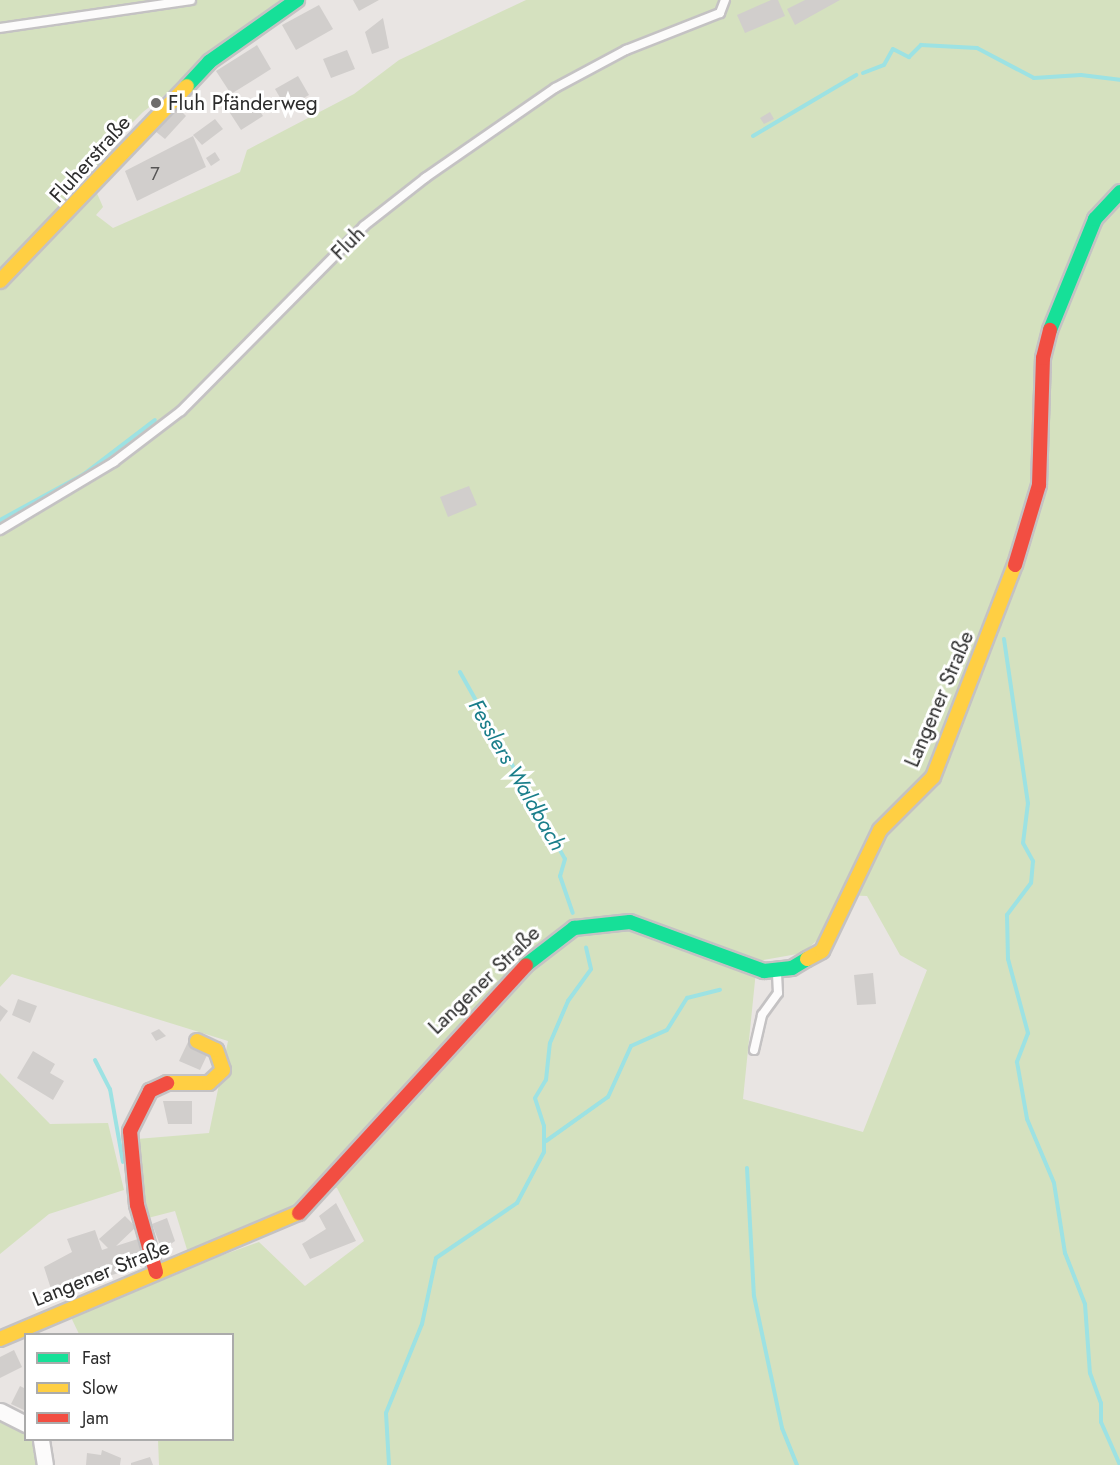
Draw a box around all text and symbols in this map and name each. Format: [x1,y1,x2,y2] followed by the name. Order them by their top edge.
[168,90,318,116] place label: Fluh Pfänderweg
[149,96,163,110] marker: Fluh Pfänderweg
[44,110,136,208] street label: Fluherstraße
[150,163,160,185] house number: 7
[326,221,370,265] street label: Fluh
[899,627,979,771] street label: Langener Straße
[463,695,571,855] water label: Fesslers Waldbach
[423,920,545,1040] street label: Langener Straße
[29,1234,173,1312] street label: Langener Straße
[24,1333,234,1441] legend
[82,1345,111,1371] text: Fast
[82,1375,118,1401] text: Slow
[82,1405,109,1431] text: Jam

